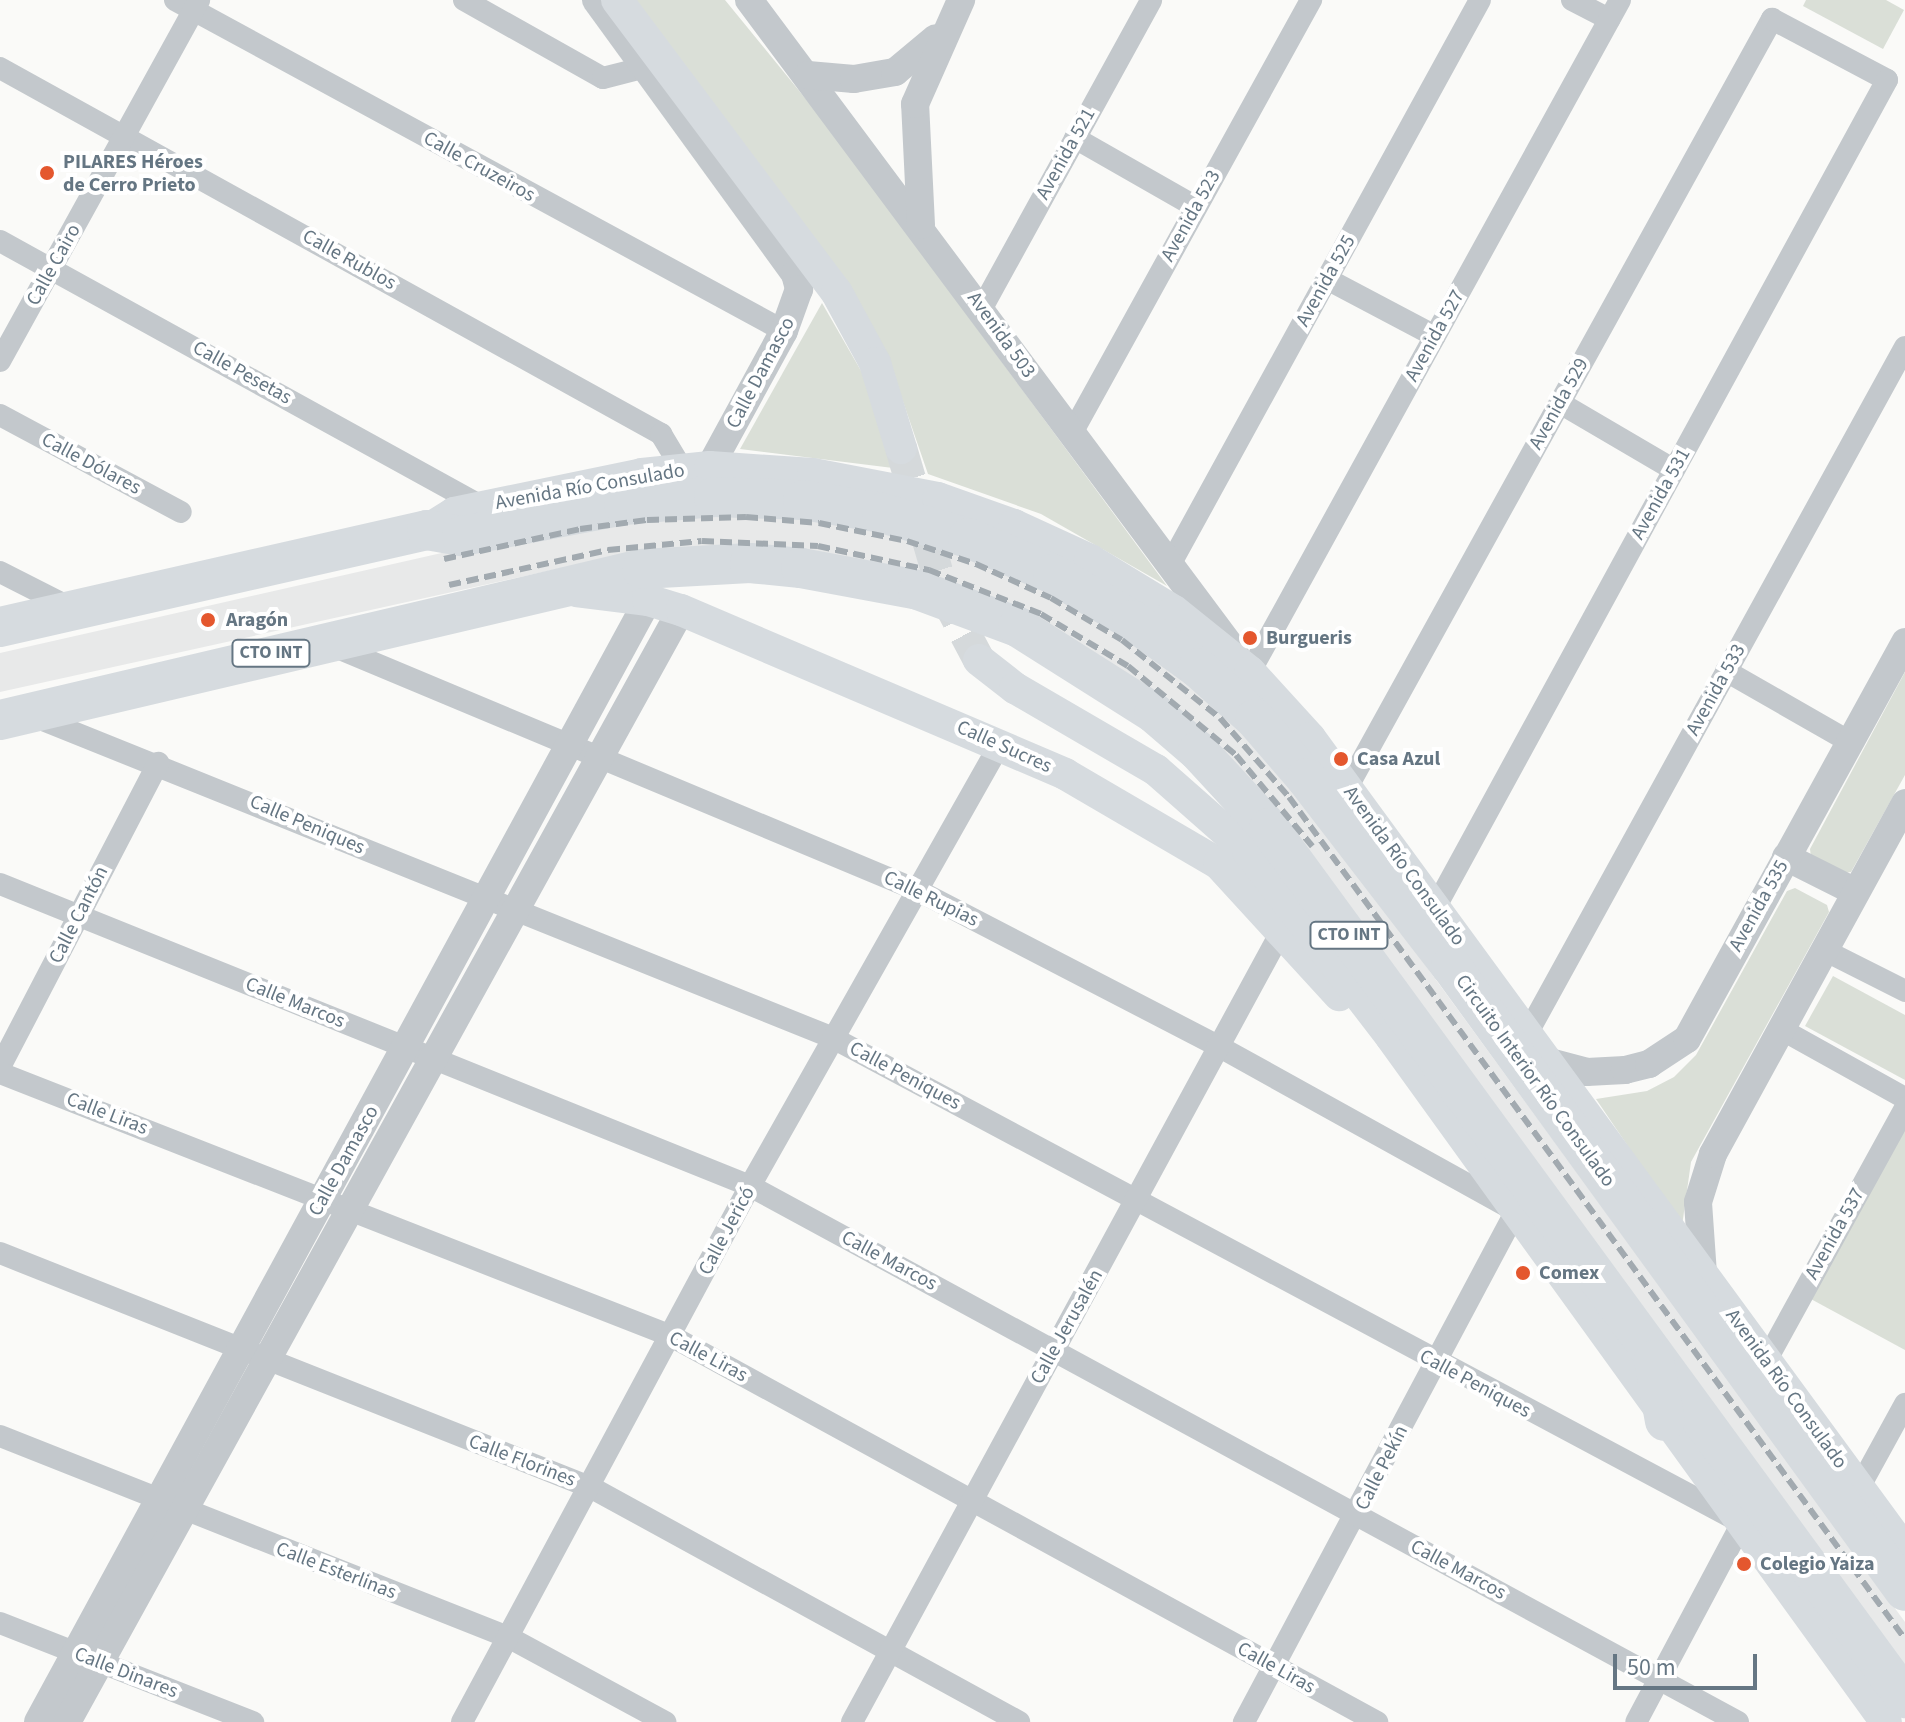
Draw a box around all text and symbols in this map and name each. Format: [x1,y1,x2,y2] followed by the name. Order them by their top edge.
[1031,104,1101,204] street label: Avenida 521
[419,126,539,208] street label: Calle Cruzeiros
[63,150,203,197] place label: PILARES Héroes de Cerro Prieto
[38,164,56,182] marker: PILARES Héroes de Cerro Prieto
[1156,166,1226,266] street label: Avenida 523
[22,220,86,310] street label: Calle Cairo
[298,224,400,296] street label: Calle Rublos
[1291,231,1361,331] street label: Avenida 525
[1400,286,1470,386] street label: Avenida 527
[962,287,1040,383] street label: Avenida 503
[722,313,800,433] street label: Calle Damasco
[188,336,296,410] street label: Calle Pesetas
[1524,354,1594,454] street label: Avenida 529
[37,428,145,500] street label: Calle Dólares
[1626,444,1696,544] street label: Avenida 531
[494,459,686,515] street label: Avenida Río Consulado
[226,608,288,632] place label: Aragón
[197,609,219,631] marker: Aragón
[1266,626,1352,650] place label: Burgueris
[1241,629,1259,647] marker: Burgueris
[231,639,311,667] road number: CTO INT
[1681,640,1751,740] street label: Avenida 533
[953,715,1055,779] street label: Calle Sucres
[1357,747,1440,771] place label: Casa Azul
[1332,750,1350,768] marker: Casa Azul
[1338,781,1470,951] street label: Avenida Río Consulado
[246,790,368,860] street label: Calle Peniques
[1724,856,1794,956] street label: Avenida 535
[44,862,114,968] street label: Calle Cantón
[880,866,982,932] street label: Calle Rupias
[1309,921,1389,949] road number: CTO INT
[1450,970,1620,1192] street label: Circuito Interior Río Consulado
[242,972,348,1034] street label: Calle Marcos
[845,1037,965,1115] street label: Calle Peniques
[63,1088,151,1140] street label: Calle Liras
[304,1102,384,1220] street label: Calle Damasco
[694,1183,760,1279] street label: Calle Jericó
[1800,1184,1870,1284] street label: Avenida 537
[837,1226,941,1296] street label: Calle Marcos
[1539,1261,1599,1285] place label: Comex
[1514,1264,1532,1282] marker: Comex
[1026,1265,1108,1389] street label: Calle Jerusalén
[1720,1304,1852,1474] street label: Avenida Río Consulado
[665,1326,751,1388] street label: Calle Liras
[1415,1345,1535,1423] street label: Calle Peniques
[1350,1422,1414,1514] street label: Calle Pekín
[465,1430,579,1492] street label: Calle Florines
[1406,1535,1510,1605] street label: Calle Marcos
[272,1537,400,1605] street label: Calle Esterlinas
[1760,1552,1874,1576] place label: Colegio Yaiza
[1735,1555,1753,1573] marker: Colegio Yaiza
[1233,1637,1319,1699] street label: Calle Liras
[1617,1638,1761,1688] scale bar
[71,1642,181,1704] street label: Calle Dinares
[1627,1650,1676,1685] text: 50 m

